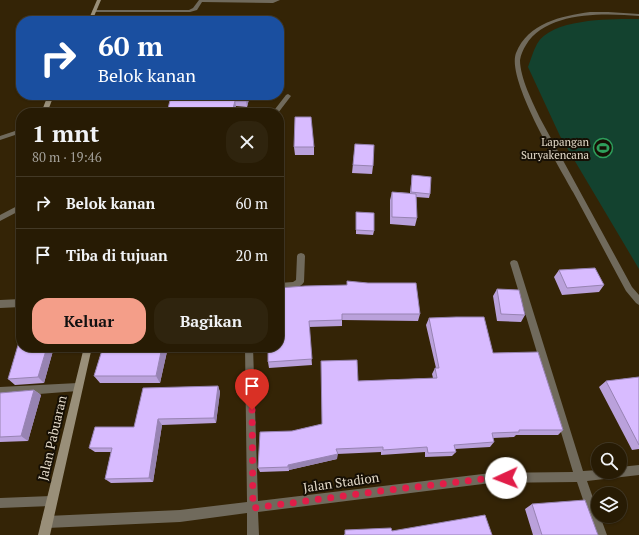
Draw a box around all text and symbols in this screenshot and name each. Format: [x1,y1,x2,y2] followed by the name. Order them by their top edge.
[98,27,163,64] text: 60 m
[32,32,84,84] icon: right
[98,63,196,87] text: Belok kanan
[32,117,99,149] text: 1 mnt
[226,121,268,163] button: close
[521,135,589,162] place label: Lapangan Suryakencana
[592,137,614,159] sports icon: Lapangan Suryakencana
[32,148,102,166] text: 80 m · 19:46
[32,192,54,214] icon: right
[66,193,155,213] text: Belok kanan
[235,193,268,213] text: 60 m
[32,244,54,266] icon: arrive
[66,245,168,265] text: Tiba di tujuan
[235,245,268,265] text: 20 m
[32,298,146,344] button: Keluar
[154,298,268,344] button: Bagikan
[235,369,269,410] pin
[241,375,263,397] icon: arrive
[33,393,71,482] street label: Jalan Pabuaran
[591,443,627,523] map controls
[591,443,627,479] button: search
[485,457,527,499] position arrow
[302,468,381,496] street label: Jalan Stadion
[591,487,627,523] button: layers

